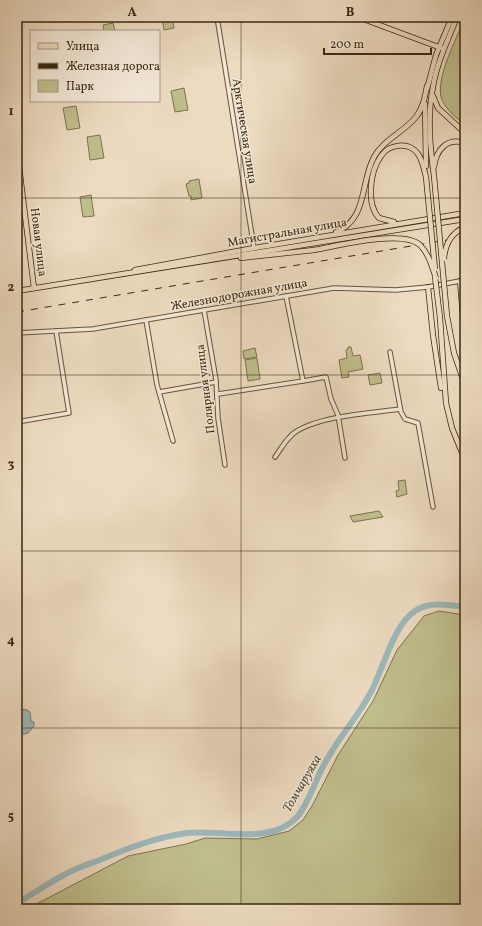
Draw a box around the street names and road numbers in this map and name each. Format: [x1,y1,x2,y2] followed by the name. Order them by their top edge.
[228,77,260,185] street label: Арктическая улица
[26,207,50,277] street label: Новая улица
[226,215,348,251] street label: Магистральная улица
[169,275,309,315] street label: Железнодорожная улица
[193,343,219,434] street label: Полярная улица

